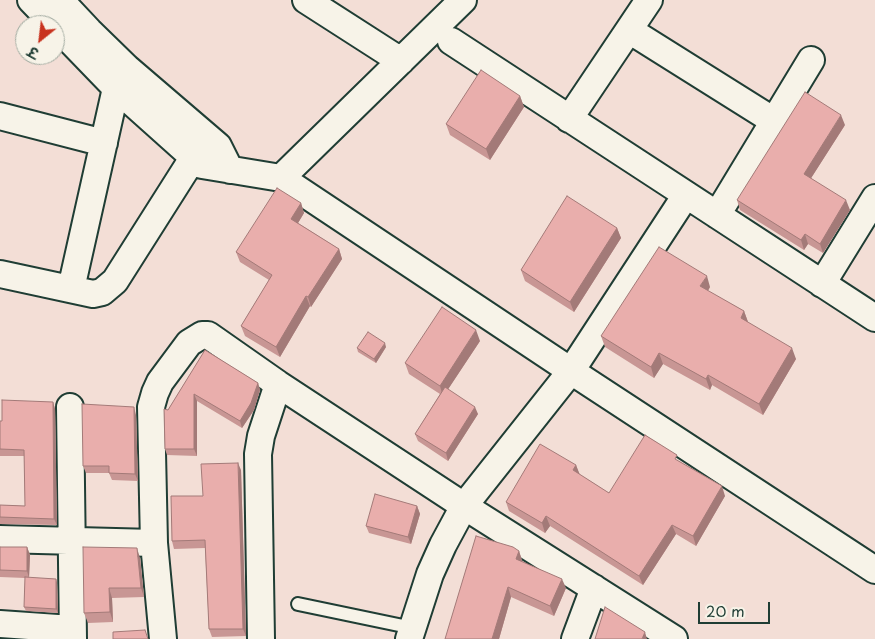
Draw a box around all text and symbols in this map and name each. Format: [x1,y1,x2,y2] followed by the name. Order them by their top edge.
[15,15,65,65] north arrow
[24,41,42,64] text: उ
[700,592,772,624] scale bar
[706,599,745,622] text: 20 m

